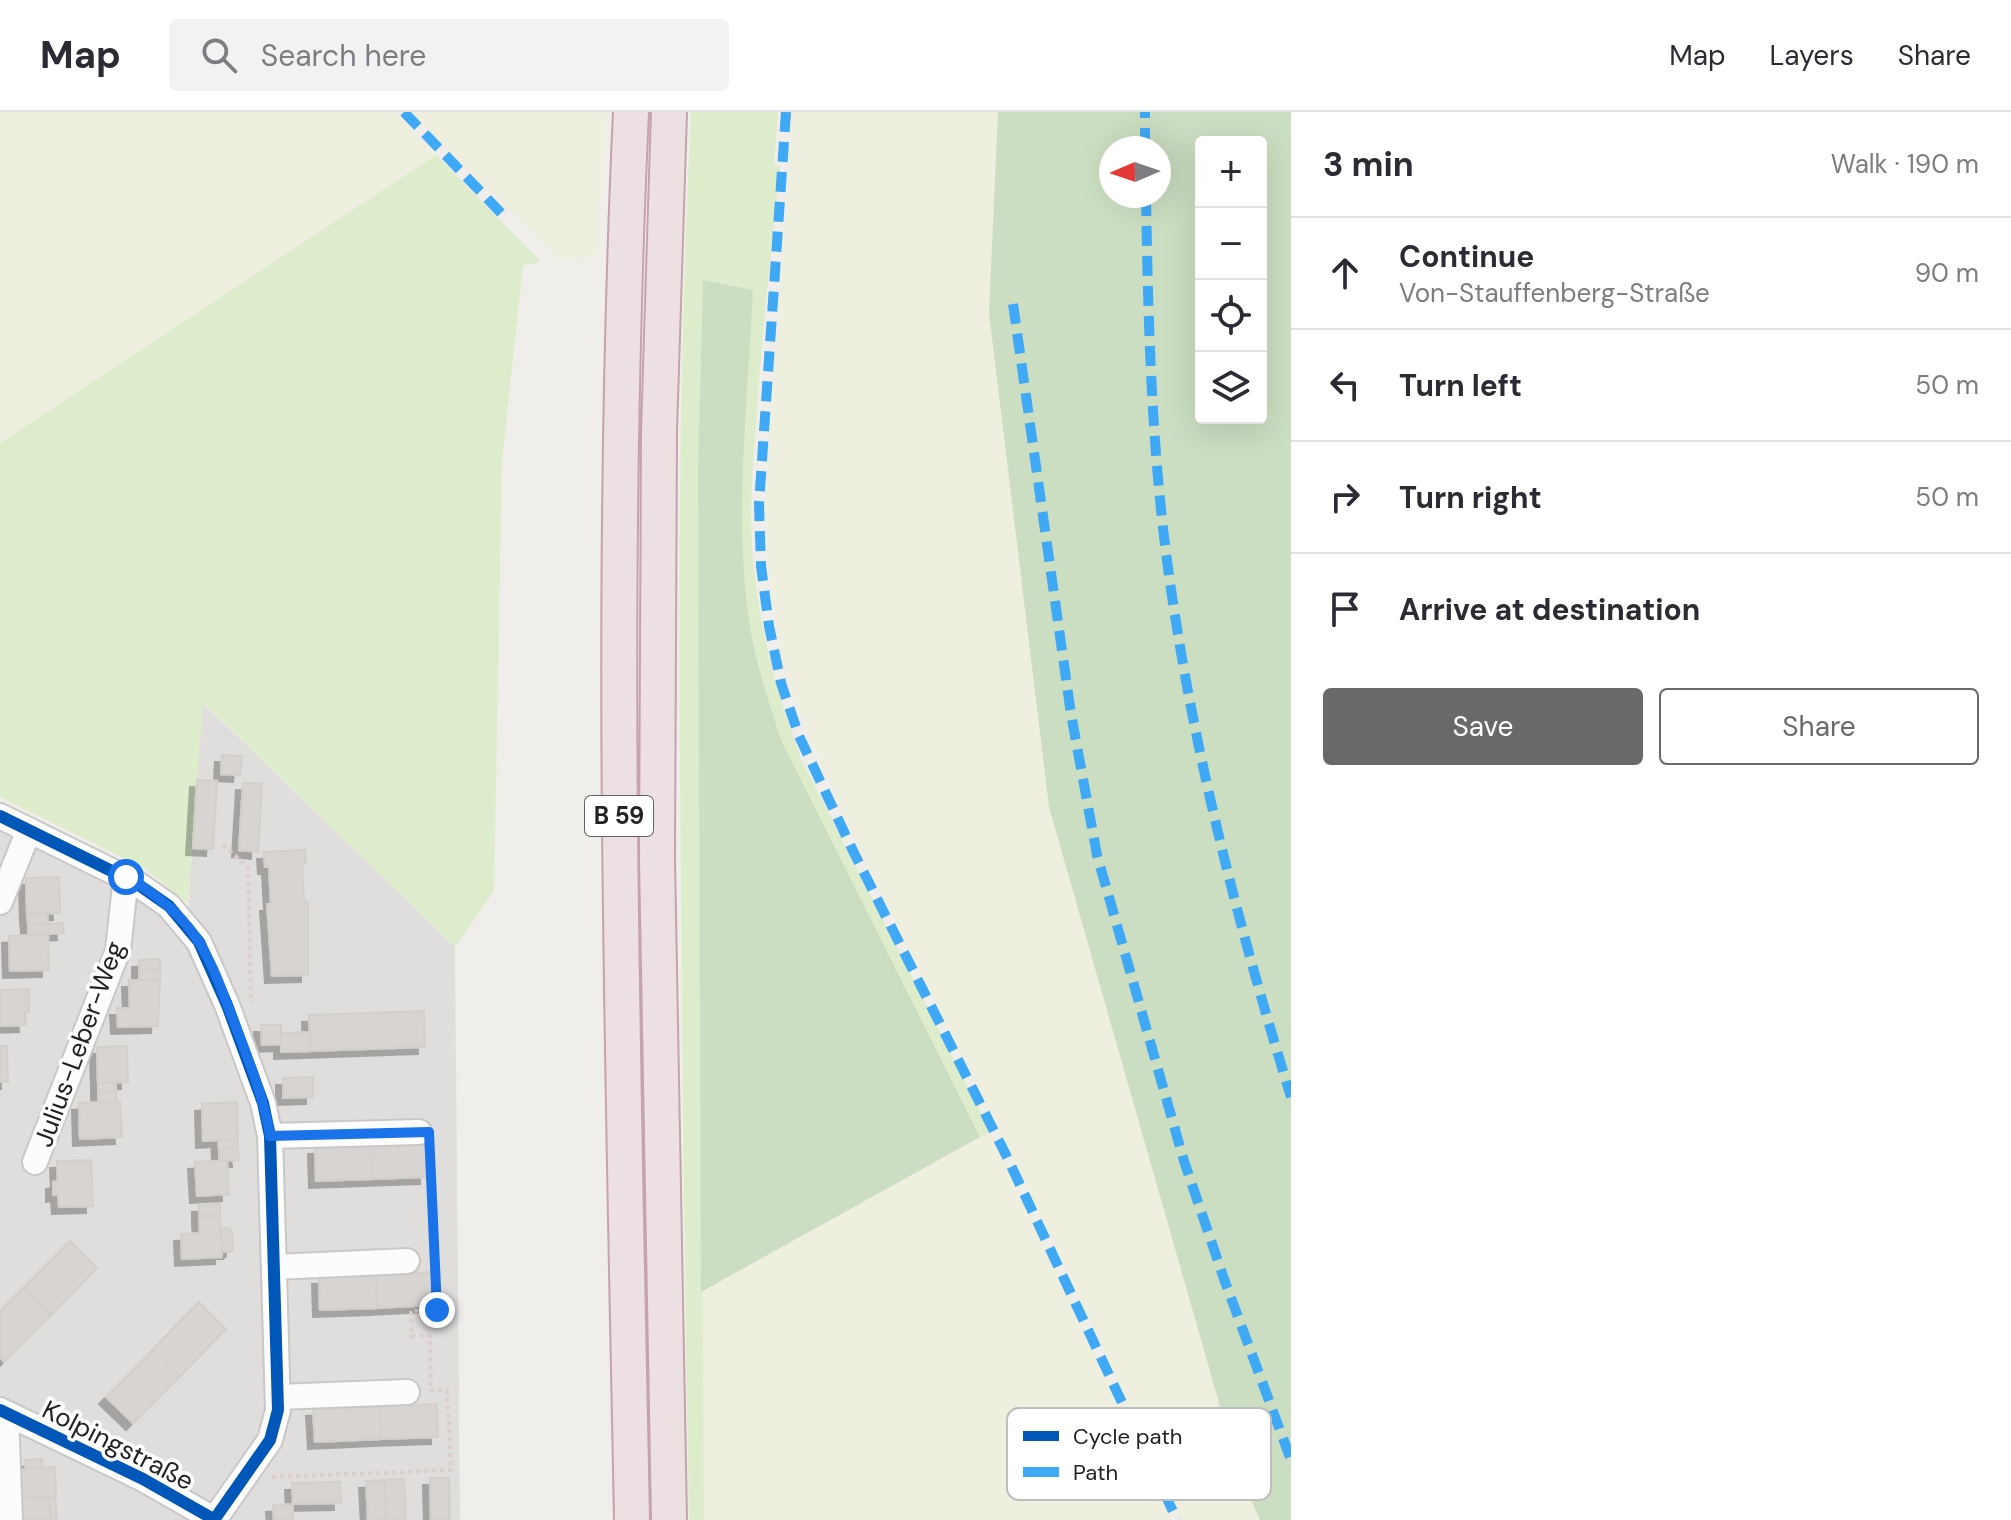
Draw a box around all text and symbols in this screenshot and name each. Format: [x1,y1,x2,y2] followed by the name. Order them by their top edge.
[169,19,729,91] search box
[40,30,121,80] text: Map
[197,33,241,77] icon: search
[261,36,426,75] text: Search here
[1669,37,1726,74] text: Map
[1770,37,1854,74] text: Layers
[1898,37,1971,74] text: Share
[1099,136,1171,208] north arrow
[1195,136,1267,424] map controls
[1195,136,1267,208] button: +
[1323,142,1414,187] text: 3 min
[1831,147,1979,181] text: Walk · 190 m
[1195,208,1267,280] button: −
[1399,237,1534,276] text: Continue
[1323,251,1367,295] icon: ahead
[1915,256,1979,290] text: 90 m
[1399,276,1710,310] text: Von-Stauffenberg-Straße
[1195,280,1267,352] button: locate
[1195,352,1267,424] button: layers
[1323,363,1367,407] icon: left
[1399,366,1522,405] text: Turn left
[1915,368,1979,402] text: 50 m
[1323,475,1367,519] icon: right
[1399,478,1542,517] text: Turn right
[1915,480,1979,514] text: 50 m
[1323,587,1367,631] icon: arrive
[1399,590,1700,629] text: Arrive at destination
[1323,688,1643,765] button: Save
[1659,688,1979,765] button: Share
[585,796,653,836] road number: B 59
[108,859,144,895] route start
[26,936,132,1152] street label: Julius-Leber-Weg
[419,1292,455,1328] route end
[37,1392,199,1498] street label: Kolpingstraße
[1007,1408,1271,1500] legend
[1073,1422,1183,1451] text: Cycle path
[1073,1458,1118,1487] text: Path

